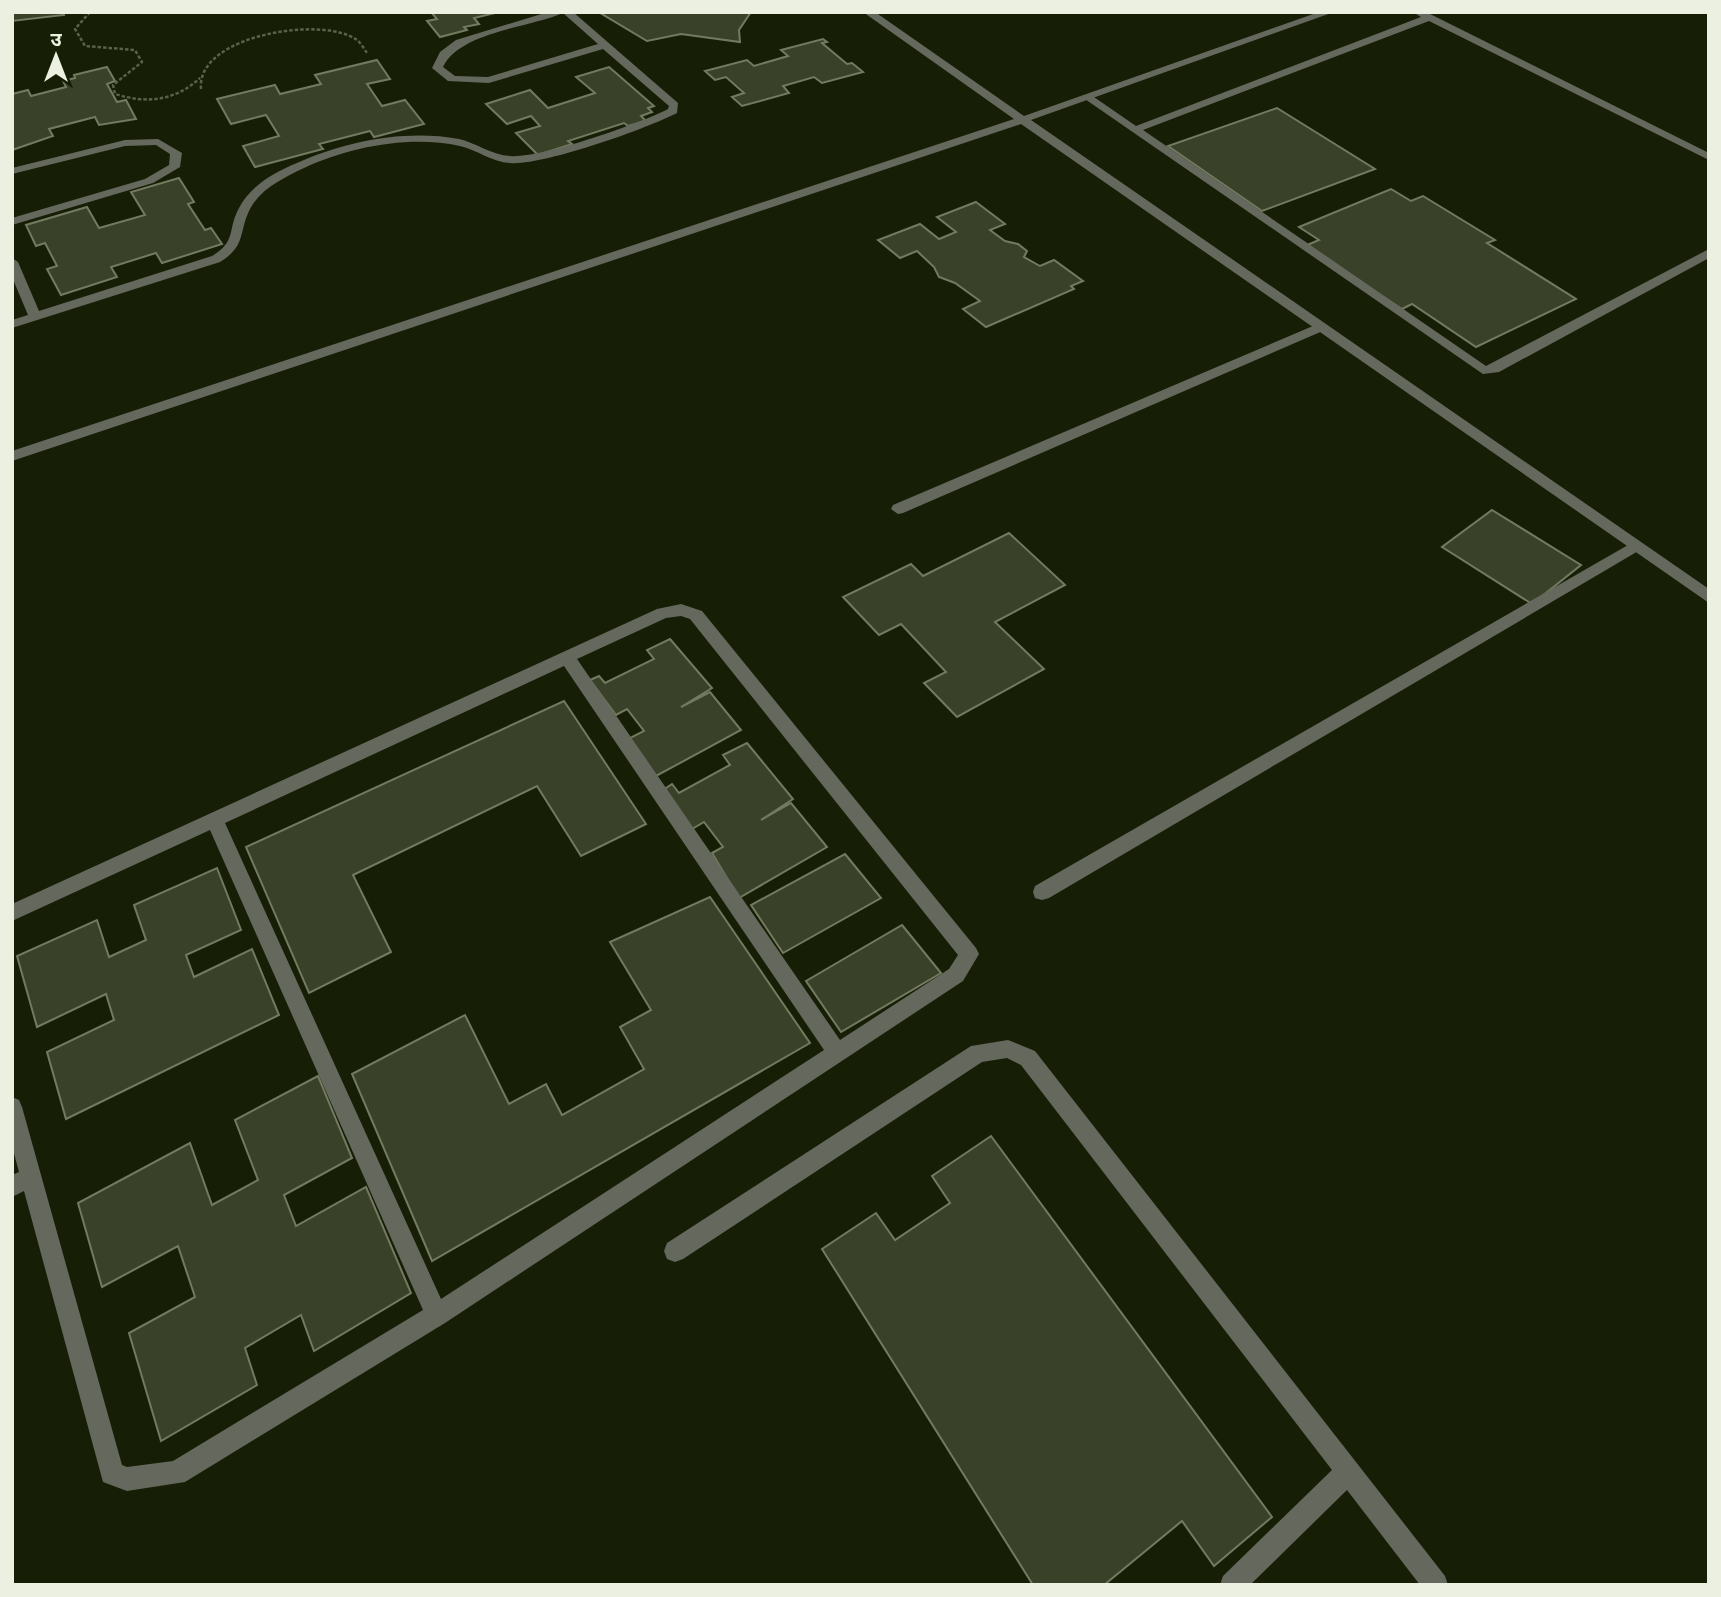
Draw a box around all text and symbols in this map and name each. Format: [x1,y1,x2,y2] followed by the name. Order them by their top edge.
[21,21,91,91] north arrow
[50,28,62,50] text: उ

